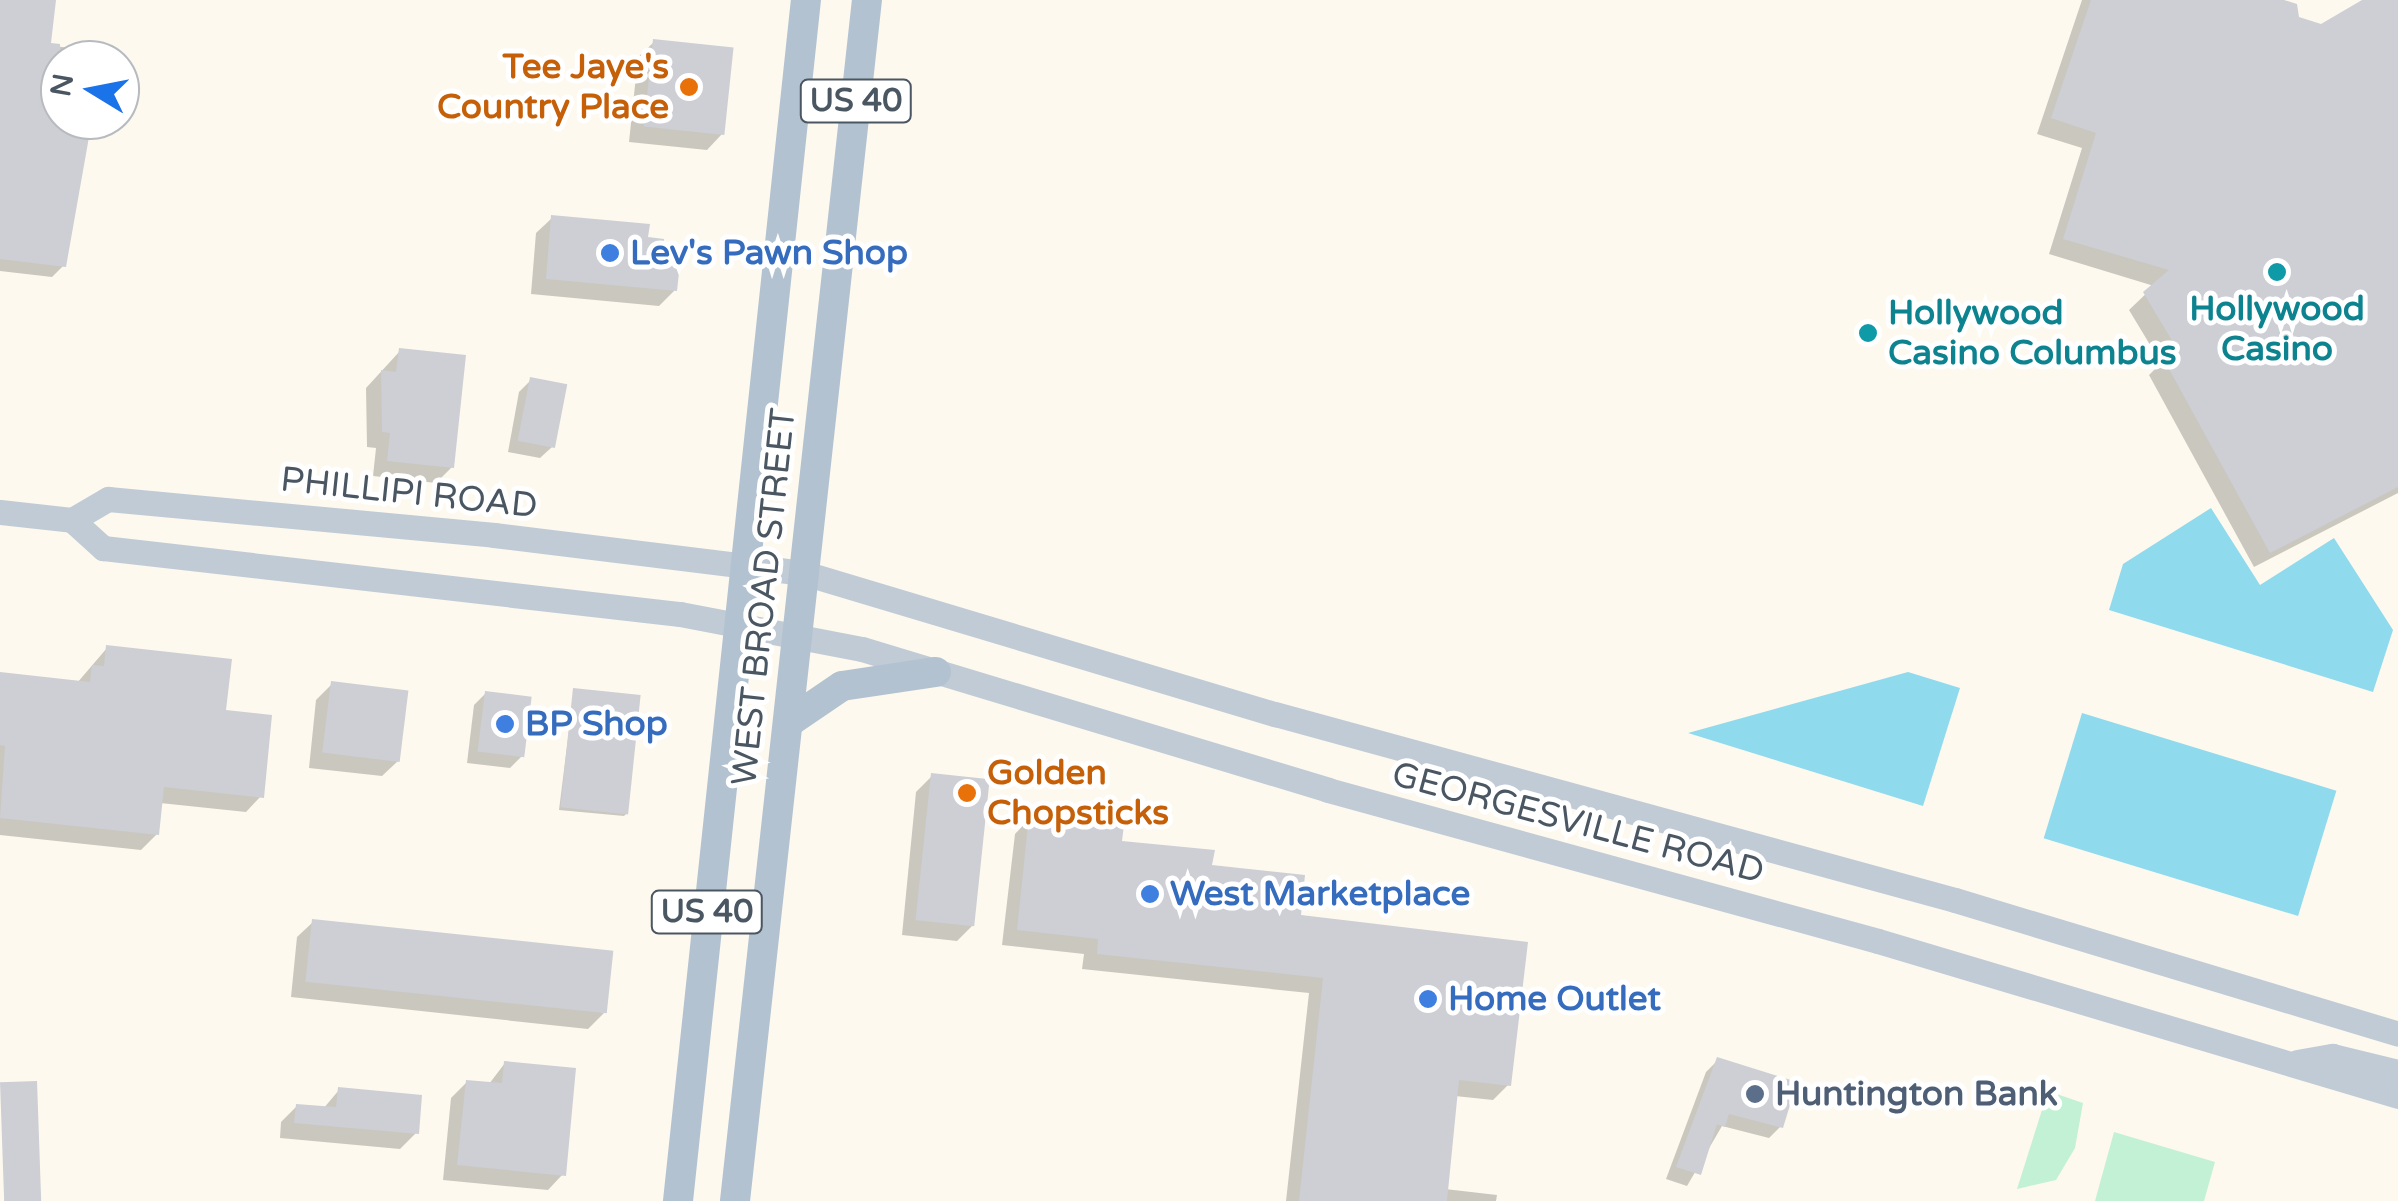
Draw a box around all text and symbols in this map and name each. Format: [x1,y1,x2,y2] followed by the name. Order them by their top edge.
[40,40,140,140] north arrow
[437,46,669,128] place label: Tee Jaye's Country Place
[44,71,81,99] text: N
[798,74,914,128] road number: US 40
[678,76,700,98] marker: Tee Jaye's Country Place
[630,232,908,274] place label: Lev's Pawn Shop
[599,242,621,264] marker: Lev's Pawn Shop
[2266,261,2288,283] marker: Hollywood Casino
[2189,288,2365,370] place label: Hollywood Casino
[1888,292,2177,374] place label: Hollywood Casino Columbus
[1857,322,1879,344] marker: Hollywood Casino Columbus
[723,406,805,788] street label: WEST BROAD STREET
[279,459,539,527] street label: PHILLIPI ROAD
[525,703,668,745] place label: BP Shop
[494,713,516,735] marker: BP Shop
[987,752,1169,834] place label: Golden Chopsticks
[1387,753,1769,893] street label: GEORGESVILLE ROAD
[956,782,978,804] marker: Golden Chopsticks
[1170,873,1470,915] place label: West Marketplace
[1139,883,1161,905] marker: West Marketplace
[650,885,764,939] road number: US 40
[1448,978,1661,1020] place label: Home Outlet
[1417,988,1439,1010] marker: Home Outlet
[1775,1073,2058,1115] place label: Huntington Bank
[1744,1083,1766,1105] marker: Huntington Bank

